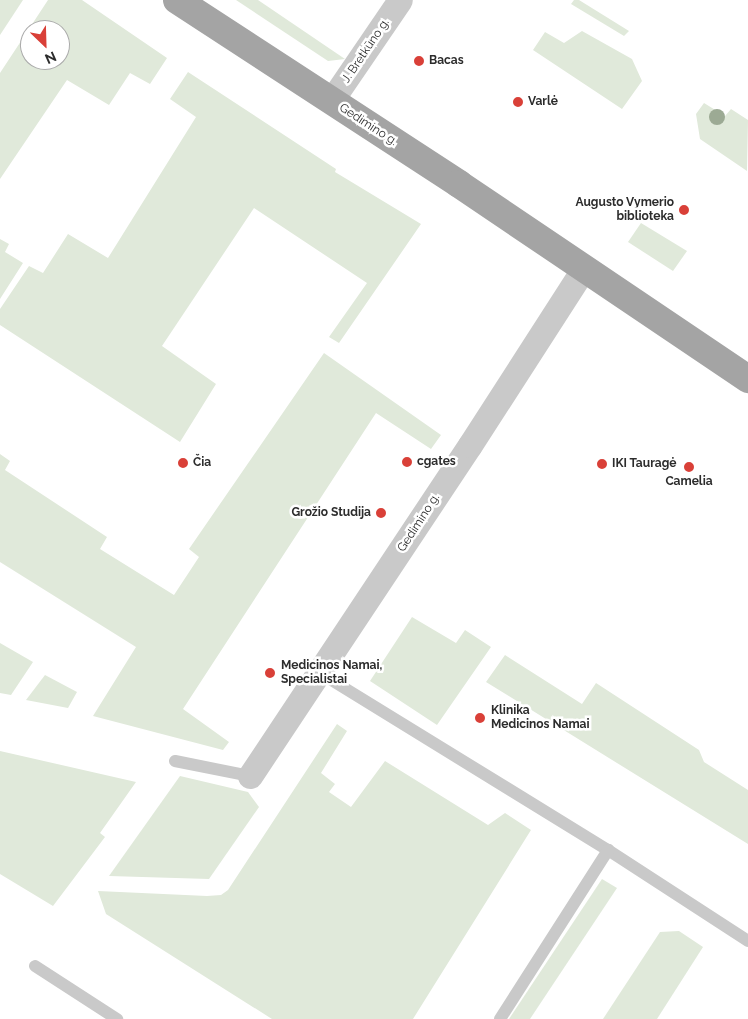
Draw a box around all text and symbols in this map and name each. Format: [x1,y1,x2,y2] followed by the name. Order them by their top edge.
[339,16,393,86] street label: J. Bretkūno g.
[20,20,70,70] north arrow
[43,48,59,67] text: N
[429,54,464,68] place label: Bacas
[413,55,425,67] marker: Bacas
[528,95,558,109] place label: Varlė
[512,96,524,108] marker: Varlė
[336,101,400,149] street label: Gedimino g.
[575,196,674,224] place label: Augusto Vymerio biblioteka
[678,204,690,216] marker: Augusto Vymerio biblioteka
[417,455,456,469] place label: cgates
[193,456,211,470] place label: Čia
[401,456,413,468] marker: cgates
[177,457,189,469] marker: Čia
[612,457,677,471] place label: IKI Tauragė
[596,458,608,470] marker: IKI Tauragė
[683,461,695,473] marker: Camelia
[665,475,713,489] place label: Camelia
[395,491,443,555] street label: Gedimino g.
[291,506,371,520] place label: Grožio Studija
[375,507,387,519] marker: Grožio Studija
[281,659,382,687] place label: Medicinos Namai, Specialistai
[263,666,277,680] marker: Medicinos Namai, Specialistai
[491,704,590,732] place label: Klinika Medicinos Namai
[473,711,487,725] marker: Klinika Medicinos Namai

